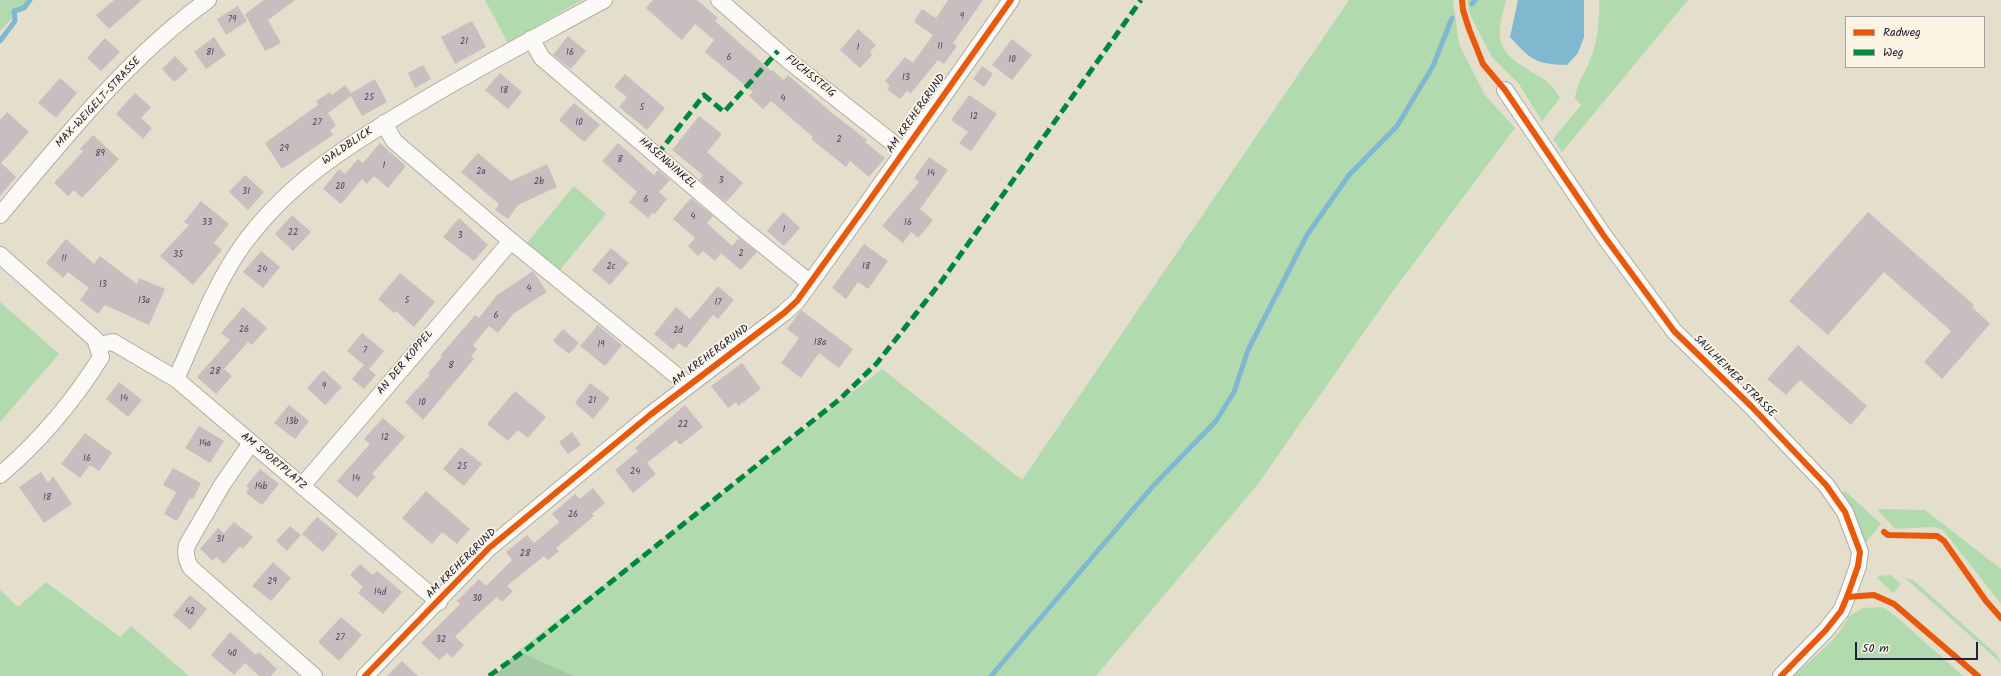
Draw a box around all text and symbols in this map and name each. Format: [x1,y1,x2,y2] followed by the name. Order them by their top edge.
[960,12,964,22] house number: 9
[228,15,236,25] house number: 79
[1845,16,1985,68] legend
[1883,23,1921,42] text: Radweg
[460,37,468,47] house number: 21
[937,42,943,52] house number: 11
[857,43,859,53] house number: 1
[1883,43,1903,62] text: Weg
[206,48,214,58] house number: 81
[566,48,574,58] house number: 16
[726,53,732,63] house number: 6
[782,53,838,101] street label: FUCHSSTEIG
[54,55,144,151] street label: MAX-WEIGELT-STRASSE
[1008,55,1016,65] house number: 10
[885,72,949,156] street label: AM KREHERGRUND
[902,73,910,83] house number: 13
[500,86,508,96] house number: 18
[364,93,374,103] house number: 25
[781,94,785,104] house number: 4
[640,103,644,113] house number: 5
[970,112,978,122] house number: 12
[312,118,322,128] house number: 27
[575,118,583,128] house number: 10
[320,125,376,169] street label: WALDBLICK
[635,135,699,193] street label: HASENWINKEL
[836,135,842,145] house number: 2
[279,144,289,154] house number: 29
[95,149,105,159] house number: 89
[617,155,623,165] house number: 8
[383,161,385,171] house number: 1
[476,167,486,177] house number: 2a
[927,169,935,179] house number: 14
[718,176,724,186] house number: 3
[534,177,544,187] house number: 2b
[335,182,345,192] house number: 20
[242,187,250,197] house number: 31
[643,195,649,205] house number: 6
[691,212,695,222] house number: 4
[202,218,212,228] house number: 33
[904,218,912,228] house number: 16
[783,225,785,235] house number: 1
[288,228,298,238] house number: 22
[457,231,463,241] house number: 3
[738,249,744,259] house number: 2
[173,250,183,260] house number: 35
[61,254,67,264] house number: 11
[606,262,616,272] house number: 2c
[862,262,870,272] house number: 18
[257,265,267,275] house number: 24
[99,280,107,290] house number: 13
[527,284,531,294] house number: 4
[138,296,150,306] house number: 13a
[405,296,409,306] house number: 5
[715,298,721,308] house number: 17
[493,311,499,321] house number: 6
[670,323,752,389] street label: AM KREHERGRUND
[239,325,249,335] house number: 26
[673,326,683,336] house number: 2d
[375,328,437,398] street label: AN DER KOPPEL
[1690,333,1778,421] street label: SAULHEIMER STRASSE
[814,338,826,348] house number: 18a
[597,340,605,350] house number: 19
[363,346,367,356] house number: 7
[448,361,454,371] house number: 8
[210,367,220,377] house number: 28
[322,382,326,392] house number: 9
[120,394,128,404] house number: 14
[588,396,596,406] house number: 21
[418,398,426,408] house number: 10
[286,417,298,427] house number: 13b
[678,420,688,430] house number: 22
[237,431,309,493] street label: AM SPORTPLATZ
[381,433,389,443] house number: 12
[199,439,211,449] house number: 14a
[83,454,91,464] house number: 16
[457,462,467,472] house number: 25
[630,467,640,477] house number: 24
[352,474,360,484] house number: 14
[255,482,267,492] house number: 14b
[43,493,51,503] house number: 18
[568,510,578,520] house number: 26
[424,526,500,602] street label: AM KREHERGRUND
[216,535,224,545] house number: 31
[520,549,530,559] house number: 28
[267,577,277,587] house number: 29
[374,588,386,598] house number: 14d
[472,594,482,604] house number: 30
[185,607,195,617] house number: 42
[335,633,345,643] house number: 27
[1857,634,1980,660] scale bar
[436,635,446,645] house number: 32
[1862,639,1889,658] text: 50 m
[227,649,237,659] house number: 40

